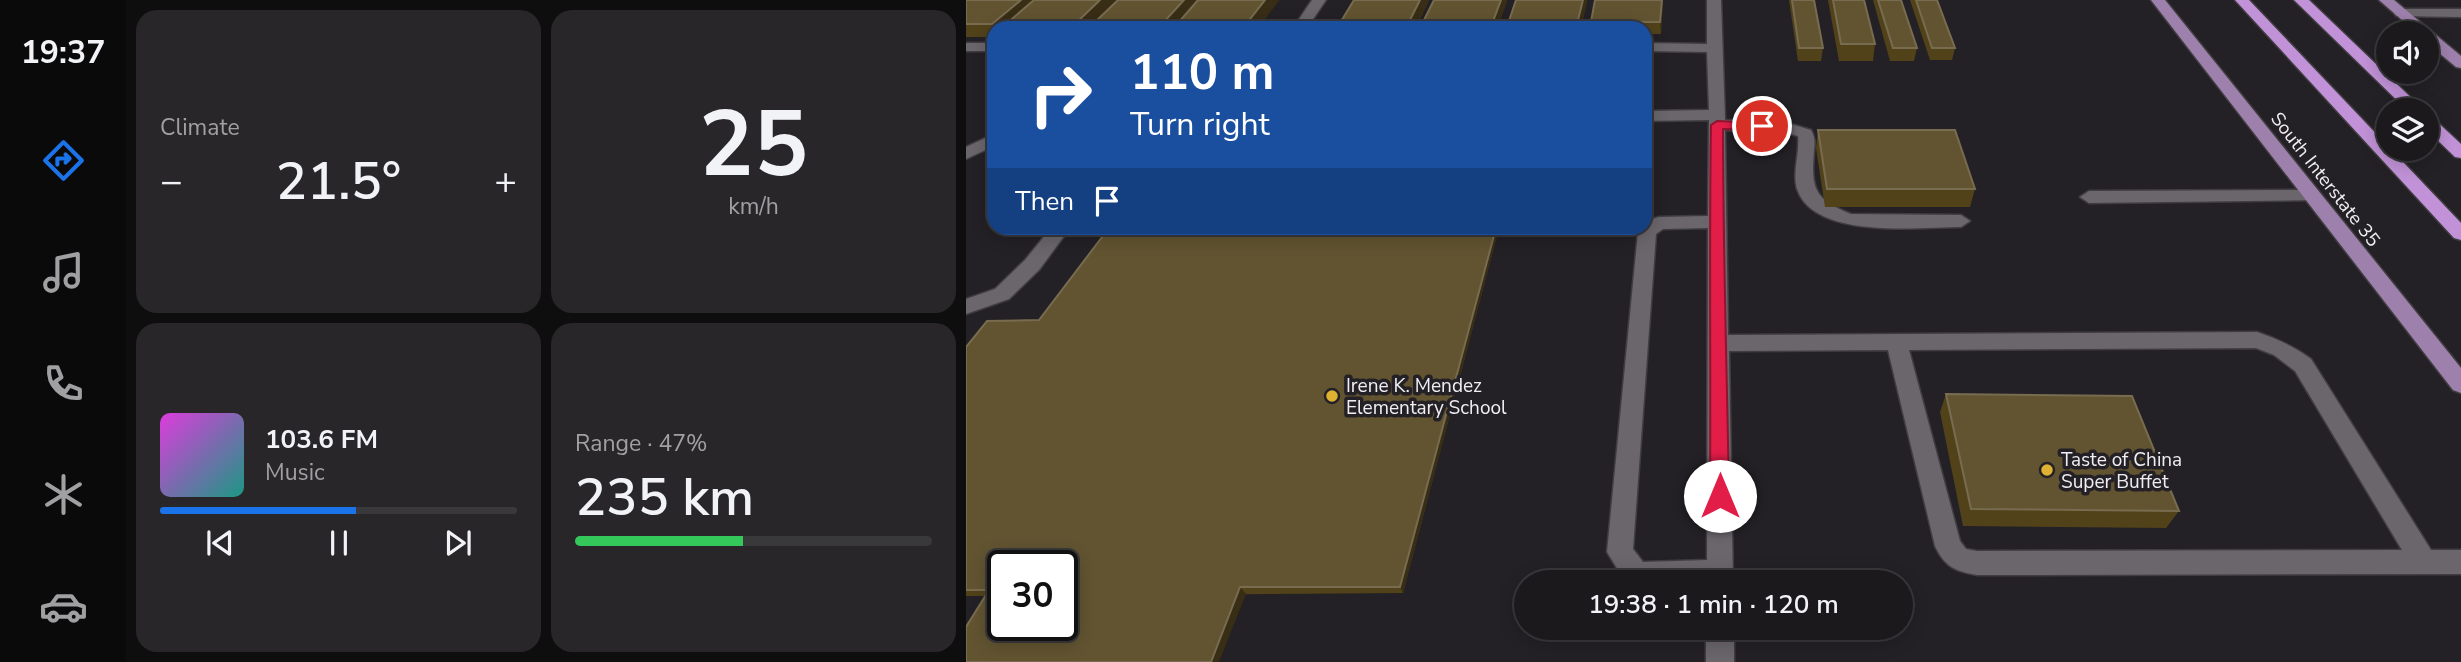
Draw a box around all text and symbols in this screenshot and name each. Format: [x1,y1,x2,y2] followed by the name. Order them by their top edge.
[2376,21,2439,161] map controls
[2376,21,2439,84] button: sound
[21,31,105,74] text: 19:37
[1130,39,1274,106] text: 110 m
[1015,49,1106,140] icon: right
[699,83,808,207] text: 25
[1732,96,1792,156] pin
[2376,98,2439,161] button: layers
[1130,103,1270,146] text: Turn right
[1743,107,1781,145] icon: arrive
[2264,107,2386,252] street label: South Interstate 35
[160,112,240,143] text: Climate
[39,136,88,185] icon: directions
[276,146,401,217] text: 21.5°
[160,156,183,207] text: −
[494,156,517,207] text: +
[1088,182,1126,220] icon: arrive
[1015,184,1074,219] text: Then
[728,191,779,222] text: km/h
[39,248,88,297] icon: music
[39,359,88,408] icon: phone
[1346,373,1507,421] place label: Irene K. Mendez Elementary School
[1324,388,1340,404] marker: Irene K. Mendez Elementary School
[265,422,378,457] text: 103.6 FM
[575,428,707,459] text: Range · 47%
[2061,447,2182,495] place label: Taste of China Super Buffet
[265,457,325,488] text: Music
[1683,459,1757,533] position arrow
[575,462,754,533] text: 235 km
[2039,462,2055,478] marker: Taste of China Super Buffet
[39,470,88,519] icon: climate
[201,524,239,562] icon: previous
[320,524,358,562] icon: pause
[439,524,477,562] icon: next
[987,550,1078,641] speed limit sign: 30
[39,582,88,631] icon: car
[1588,587,1839,622] text: 19:38 · 1 min · 120 m

